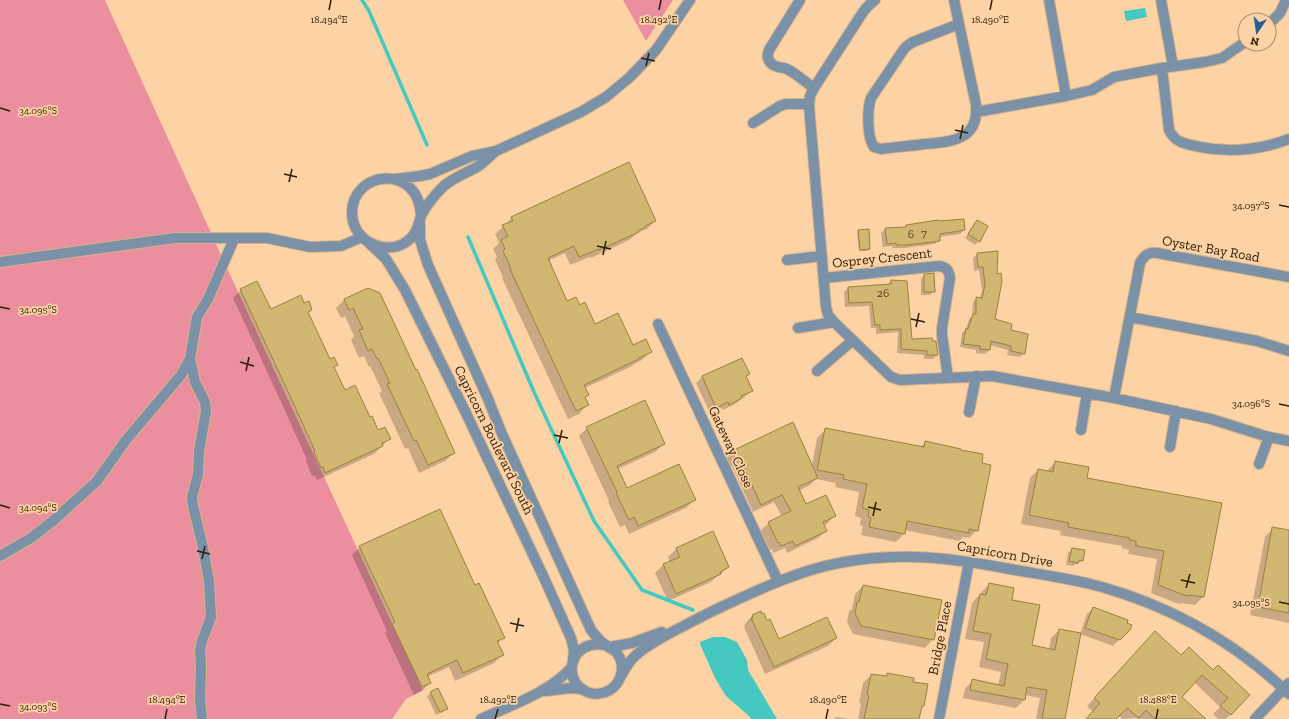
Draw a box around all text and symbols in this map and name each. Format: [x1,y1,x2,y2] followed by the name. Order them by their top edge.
[1237,12,1277,52] north arrow
[311,14,348,26] text: 18.494°E
[641,14,678,26] text: 18.492°E
[971,14,1009,26] text: 18.490°E
[1249,34,1260,49] text: N
[19,105,57,117] text: 34.096°S
[1232,200,1270,212] text: 34.097°S
[921,226,927,240] house number: 7
[908,227,914,241] house number: 6
[1161,232,1261,266] street label: Oyster Bay Road
[831,244,933,272] street label: Osprey Crescent
[877,286,889,300] house number: 26
[19,304,57,316] text: 34.095°S
[450,363,538,517] street label: Capricorn Boulevard South
[1232,398,1270,410] text: 34.096°S
[705,404,757,491] street label: Gateway Close
[19,502,57,514] text: 34.094°S
[956,537,1055,571] street label: Capricorn Drive
[1232,597,1270,609] text: 34.095°S
[925,599,956,676] street label: Bridge Place
[149,694,186,706] text: 18.494°E
[480,694,517,706] text: 18.492°E
[809,694,847,706] text: 18.490°E
[1139,694,1177,706] text: 18.488°E
[19,701,57,713] text: 34.093°S

